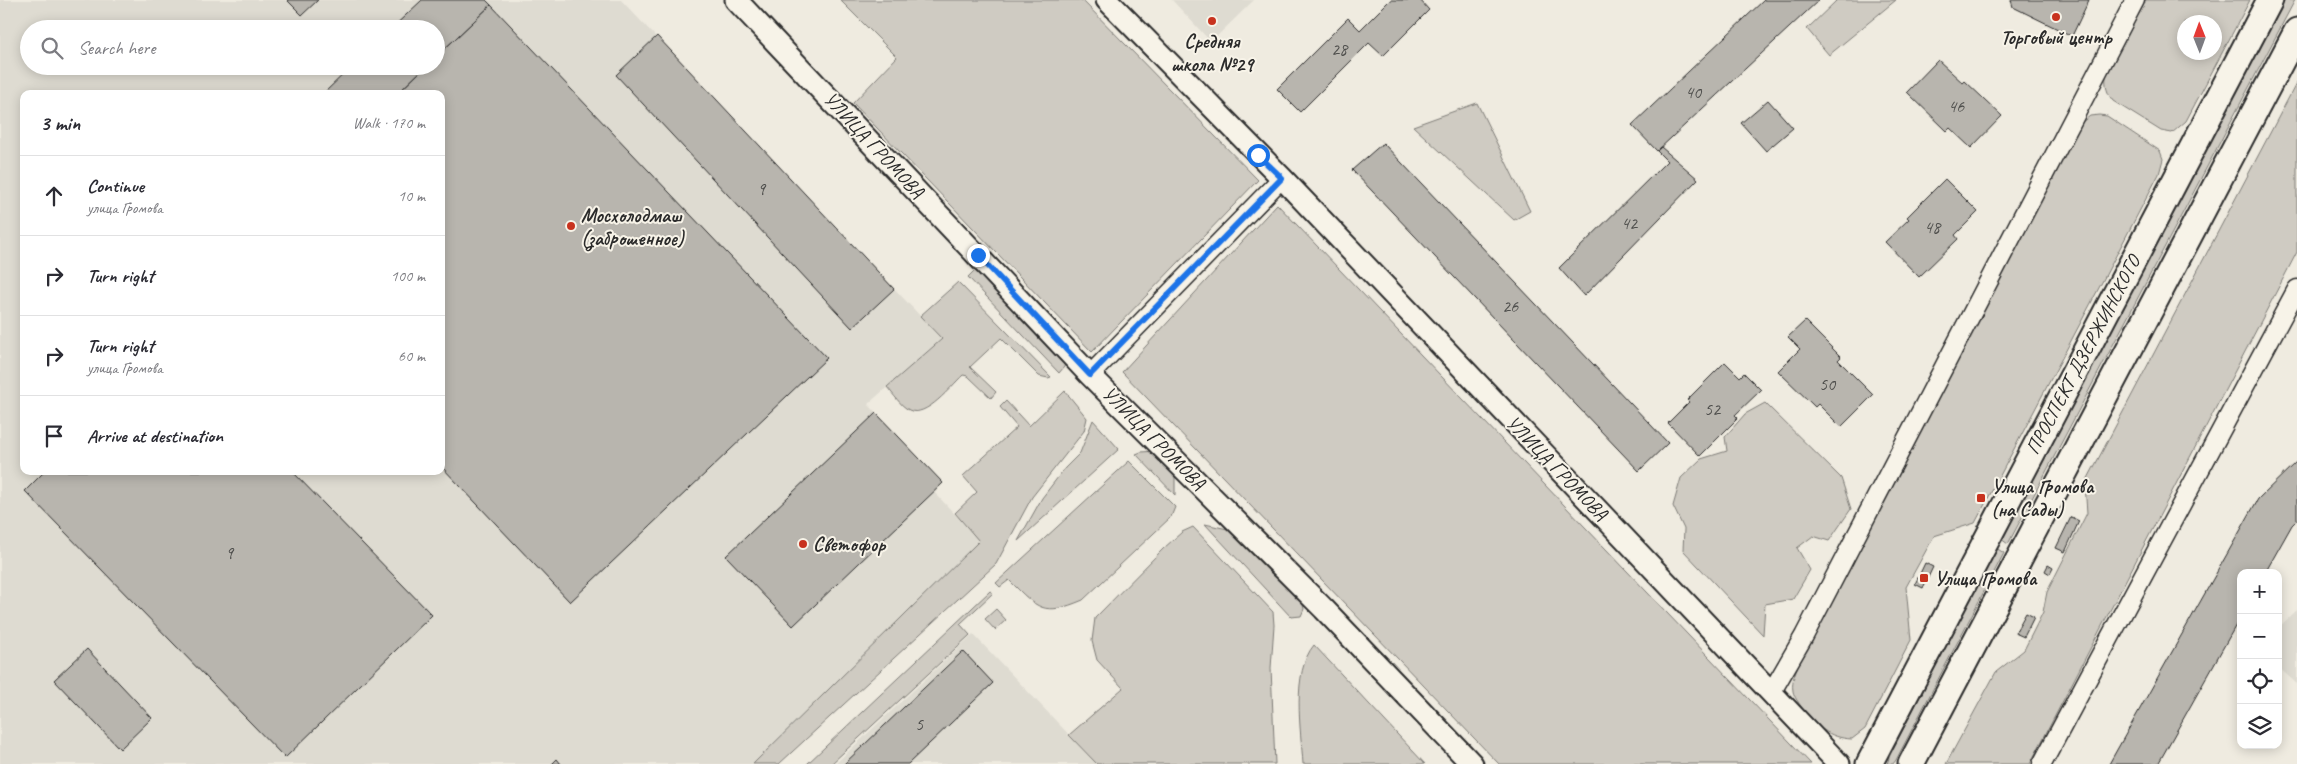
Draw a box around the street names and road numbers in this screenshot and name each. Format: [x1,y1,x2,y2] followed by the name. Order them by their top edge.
[818,87,930,204] street label: УЛИЦА ГРОМОВА
[2020,250,2147,459] street label: ПРОСПЕКТ ДЗЕРЖИНСКОГО
[1097,381,1212,496] street label: УЛИЦА ГРОМОВА
[1501,410,1614,526] street label: УЛИЦА ГРОМОВА

